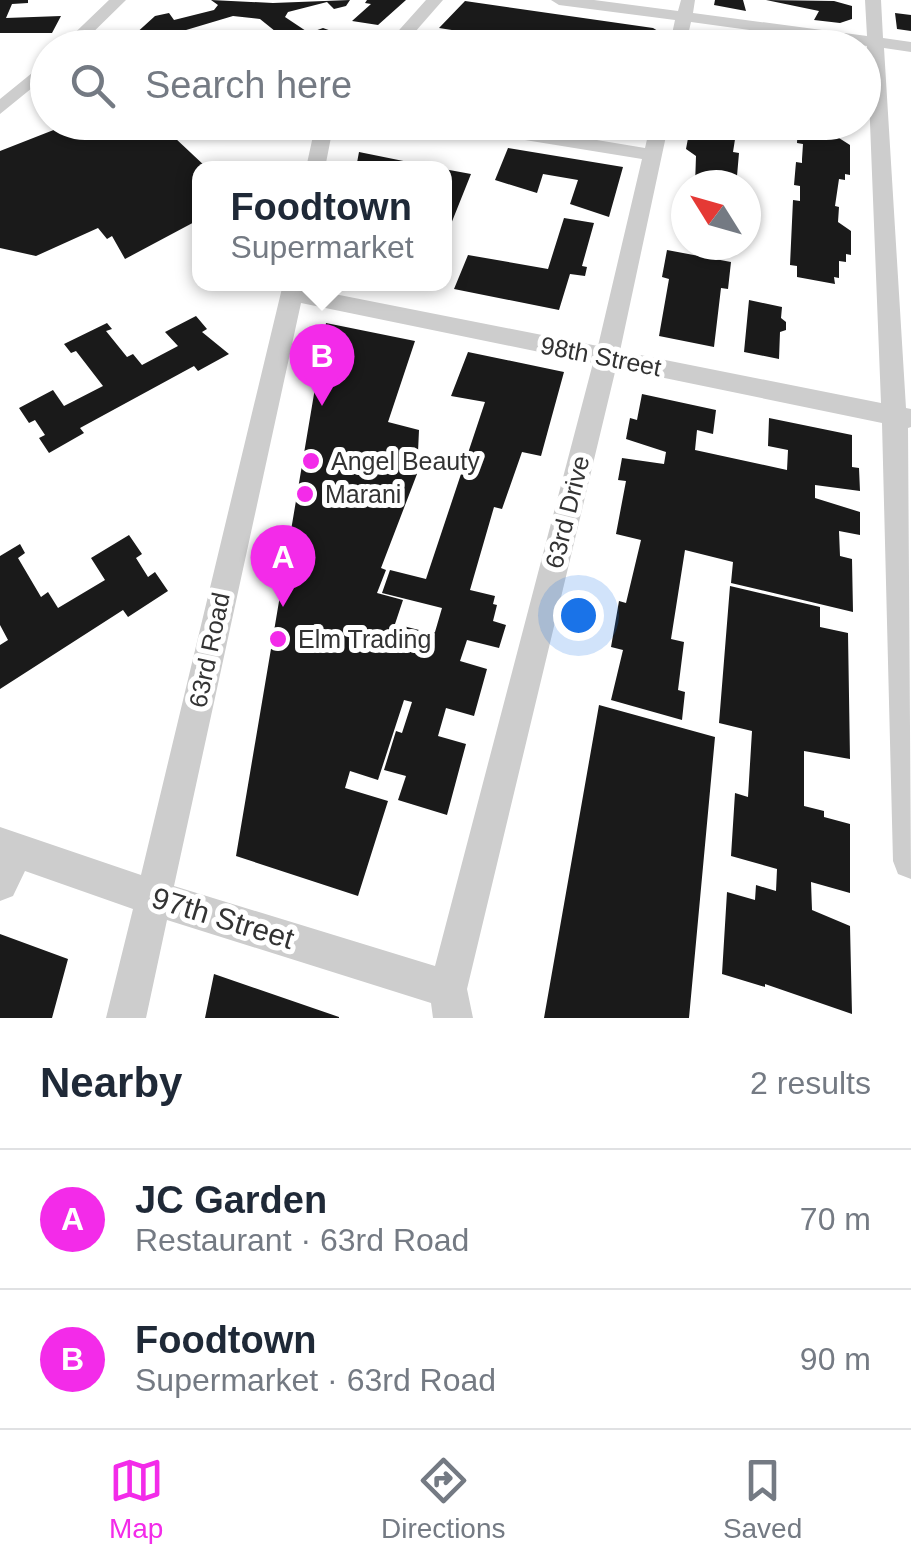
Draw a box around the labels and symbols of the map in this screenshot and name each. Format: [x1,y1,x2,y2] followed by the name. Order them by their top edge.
[671,170,761,260] north arrow
[290,324,354,406] pin: B
[538,331,664,381] street label: 98th Street
[331,447,480,475] place label: Angel Beauty
[300,450,322,472] marker: Angel Beauty
[539,453,595,571] street label: 63rd Drive
[325,480,401,508] place label: Marani
[294,483,316,505] marker: Marani
[250,524,316,607] pin: A
[183,590,235,710] street label: 63rd Road
[553,590,604,641] your location
[298,625,431,653] place label: Elm Trading
[267,628,289,650] marker: Elm Trading
[148,881,299,955] street label: 97th Street

